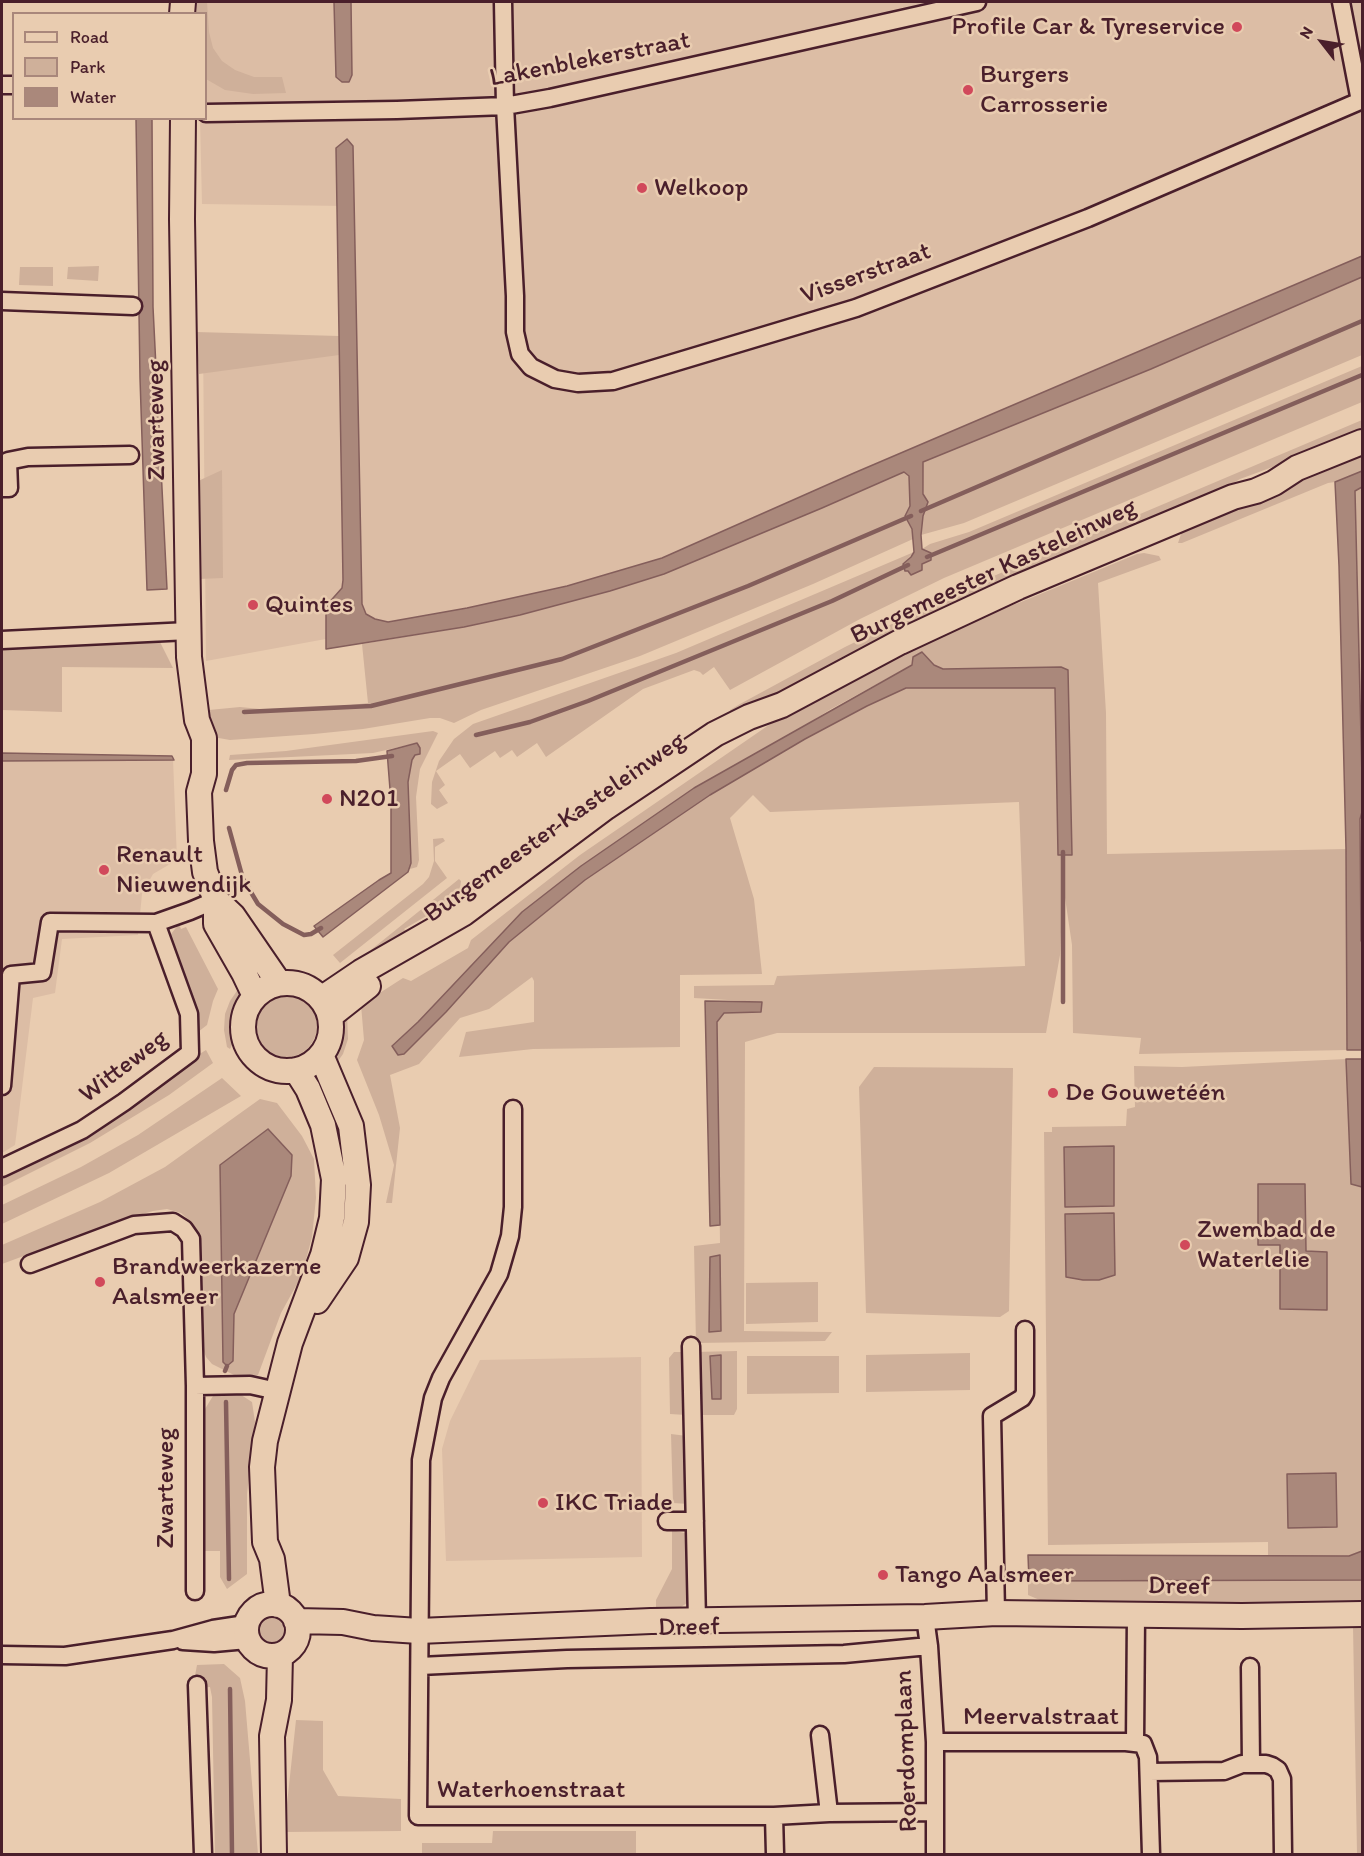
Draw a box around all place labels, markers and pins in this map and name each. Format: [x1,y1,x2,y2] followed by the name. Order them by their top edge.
[951,11,1225,43] place label: Profile Car & Tyreservice
[1230,20,1244,34] marker: Profile Car & Tyreservice
[980,59,1108,120] place label: Burgers Carrosserie
[961,83,975,97] marker: Burgers Carrosserie
[654,172,749,204] place label: Welkoop
[635,181,649,195] marker: Welkoop
[265,589,354,621] place label: Quintes
[246,598,260,612] marker: Quintes
[339,783,398,815] place label: N201
[320,792,334,806] marker: N201
[116,839,251,900] place label: Renault Nieuwendijk
[97,863,111,877] marker: Renault Nieuwendijk
[1065,1077,1225,1109] place label: De Gouwetéén
[1046,1086,1060,1100] marker: De Gouwetéén
[1197,1214,1336,1276] place label: Zwembad de Waterlelie
[1178,1238,1192,1252] marker: Zwembad de Waterlelie
[112,1251,322,1312] place label: Brandweerkazerne Aalsmeer
[93,1275,107,1289] marker: Brandweerkazerne Aalsmeer
[555,1487,673,1519] place label: IKC Triade
[536,1496,550,1510] marker: IKC Triade
[895,1559,1074,1591] place label: Tango Aalsmeer
[876,1568,890,1582] marker: Tango Aalsmeer

